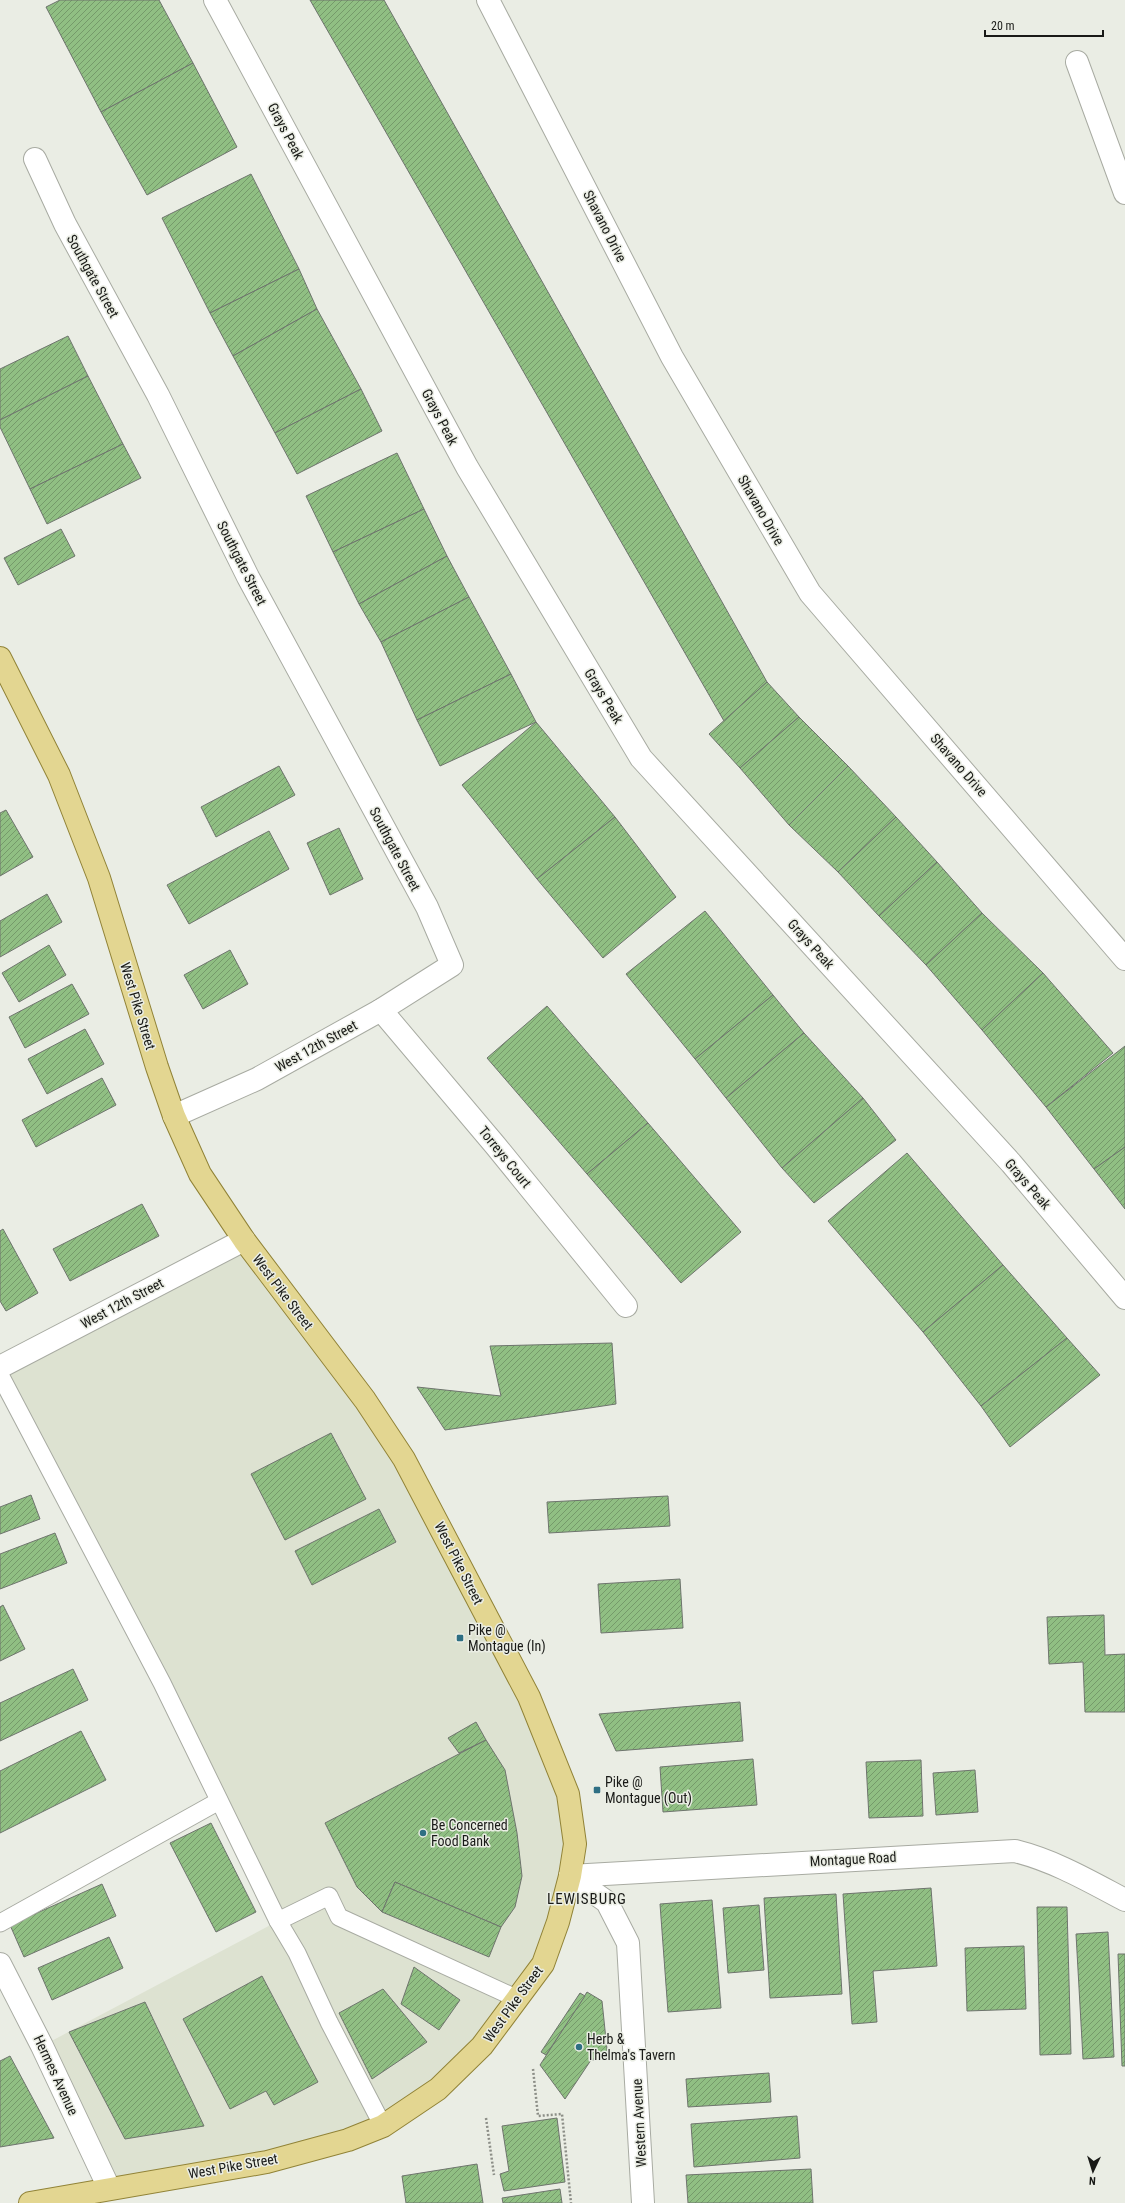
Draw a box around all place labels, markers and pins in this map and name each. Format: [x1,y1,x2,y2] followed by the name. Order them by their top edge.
[468,1622,546,1655] place label: Pike @ Montague (In)
[455,1633,465,1643] marker: Pike @ Montague (In)
[605,1774,692,1807] place label: Pike @ Montague (Out)
[592,1785,602,1795] marker: Pike @ Montague (Out)
[431,1817,508,1849] place label: Be Concerned Food Bank
[418,1828,428,1838] marker: Be Concerned Food Bank
[587,2031,675,2063] place label: Herb & Thelma's Tavern
[574,2042,584,2052] marker: Herb & Thelma's Tavern

